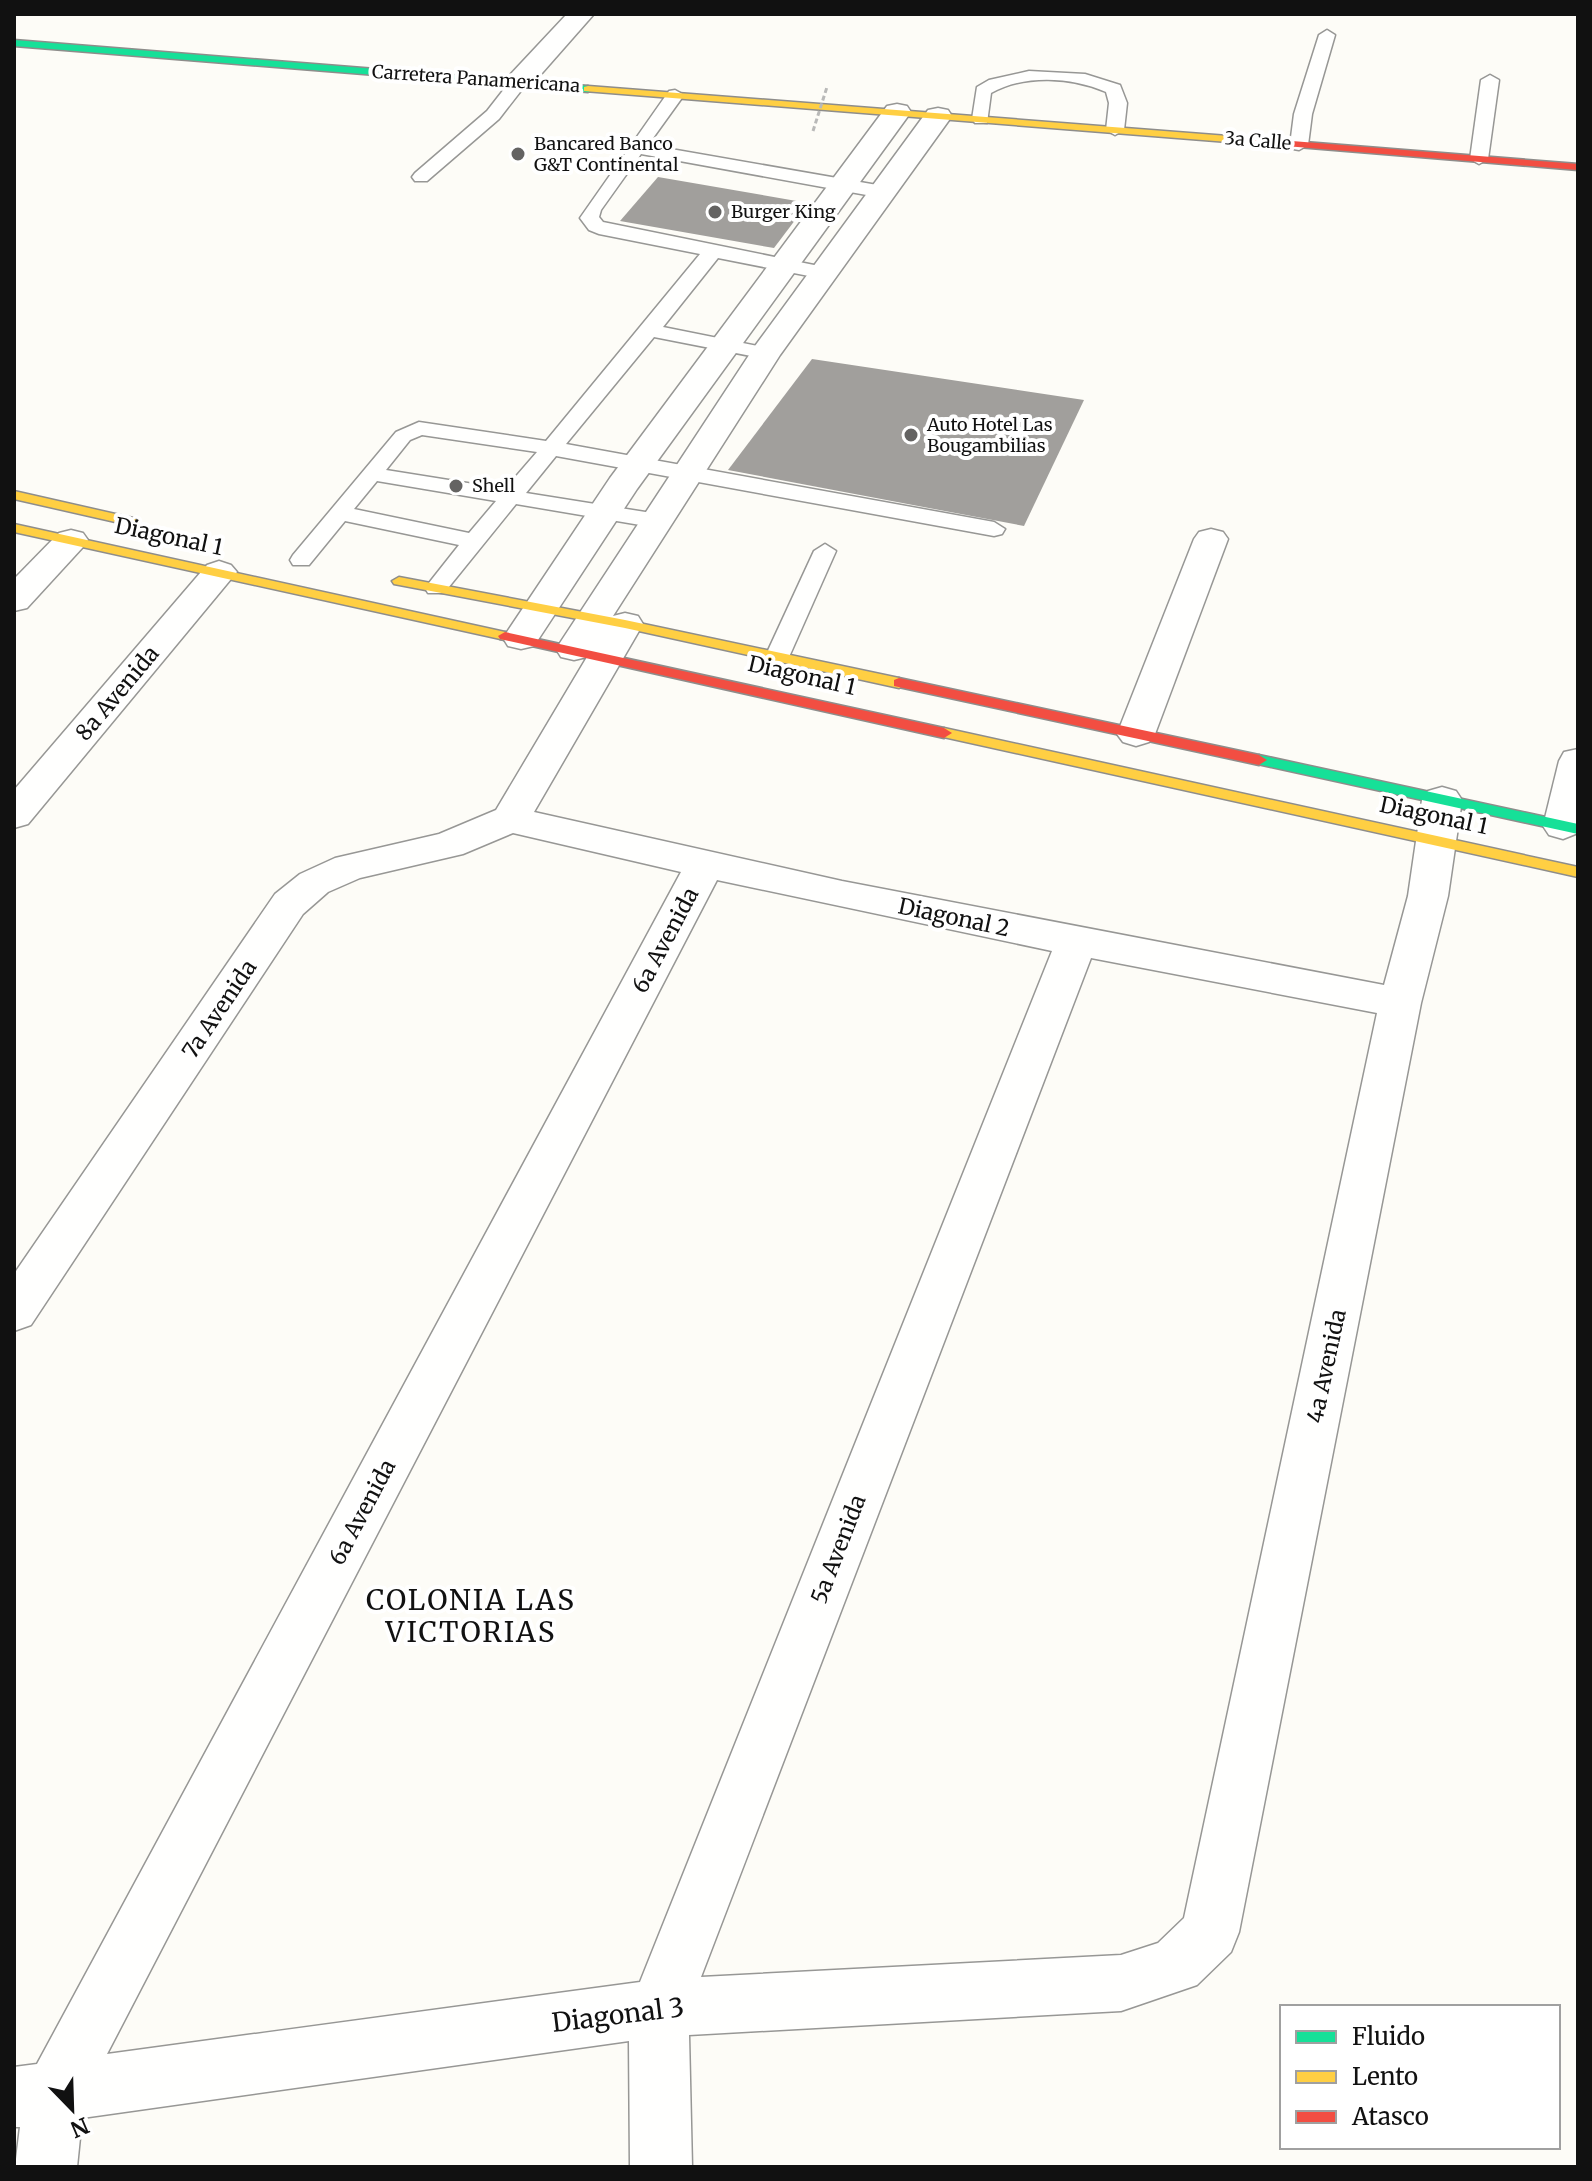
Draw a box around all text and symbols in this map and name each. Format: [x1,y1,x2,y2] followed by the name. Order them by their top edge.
[371,60,581,97] street label: Carretera Panamericana
[1224,126,1292,155] street label: 3a Calle
[534,132,679,176] place label: Bancared Banco G&T Continental
[509,145,527,163] marker: Bancared Banco G&T Continental
[731,200,836,223] place label: Burger King
[706,203,724,221] marker: Burger King
[926,413,1053,457] place label: Auto Hotel Las Bougambilias
[902,426,920,444] marker: Auto Hotel Las Bougambilias
[472,474,515,497] place label: Shell
[447,477,465,495] marker: Shell
[112,511,226,561] street label: Diagonal 1
[69,640,165,746] street label: 8a Avenida
[745,649,859,701] street label: Diagonal 1
[1377,790,1491,840] street label: Diagonal 1
[626,882,705,998] street label: 6a Avenida
[896,892,1012,942] street label: Diagonal 2
[176,954,262,1064] street label: 7a Avenida
[1300,1306,1352,1425] street label: 4a Avenida
[323,1454,402,1570] street label: 6a Avenida
[804,1490,872,1607] street label: 5a Avenida
[366,1582,576,1650] district label: COLONIA LAS VICTORIAS
[550,1990,686,2039] street label: Diagonal 3
[1280,2005,1560,2149] legend
[1352,2021,1425,2052] text: Fluido
[1352,2061,1418,2092] text: Lento
[32,2069,112,2149] north arrow
[1351,2101,1429,2132] text: Atasco
[66,2111,93,2144] text: N

